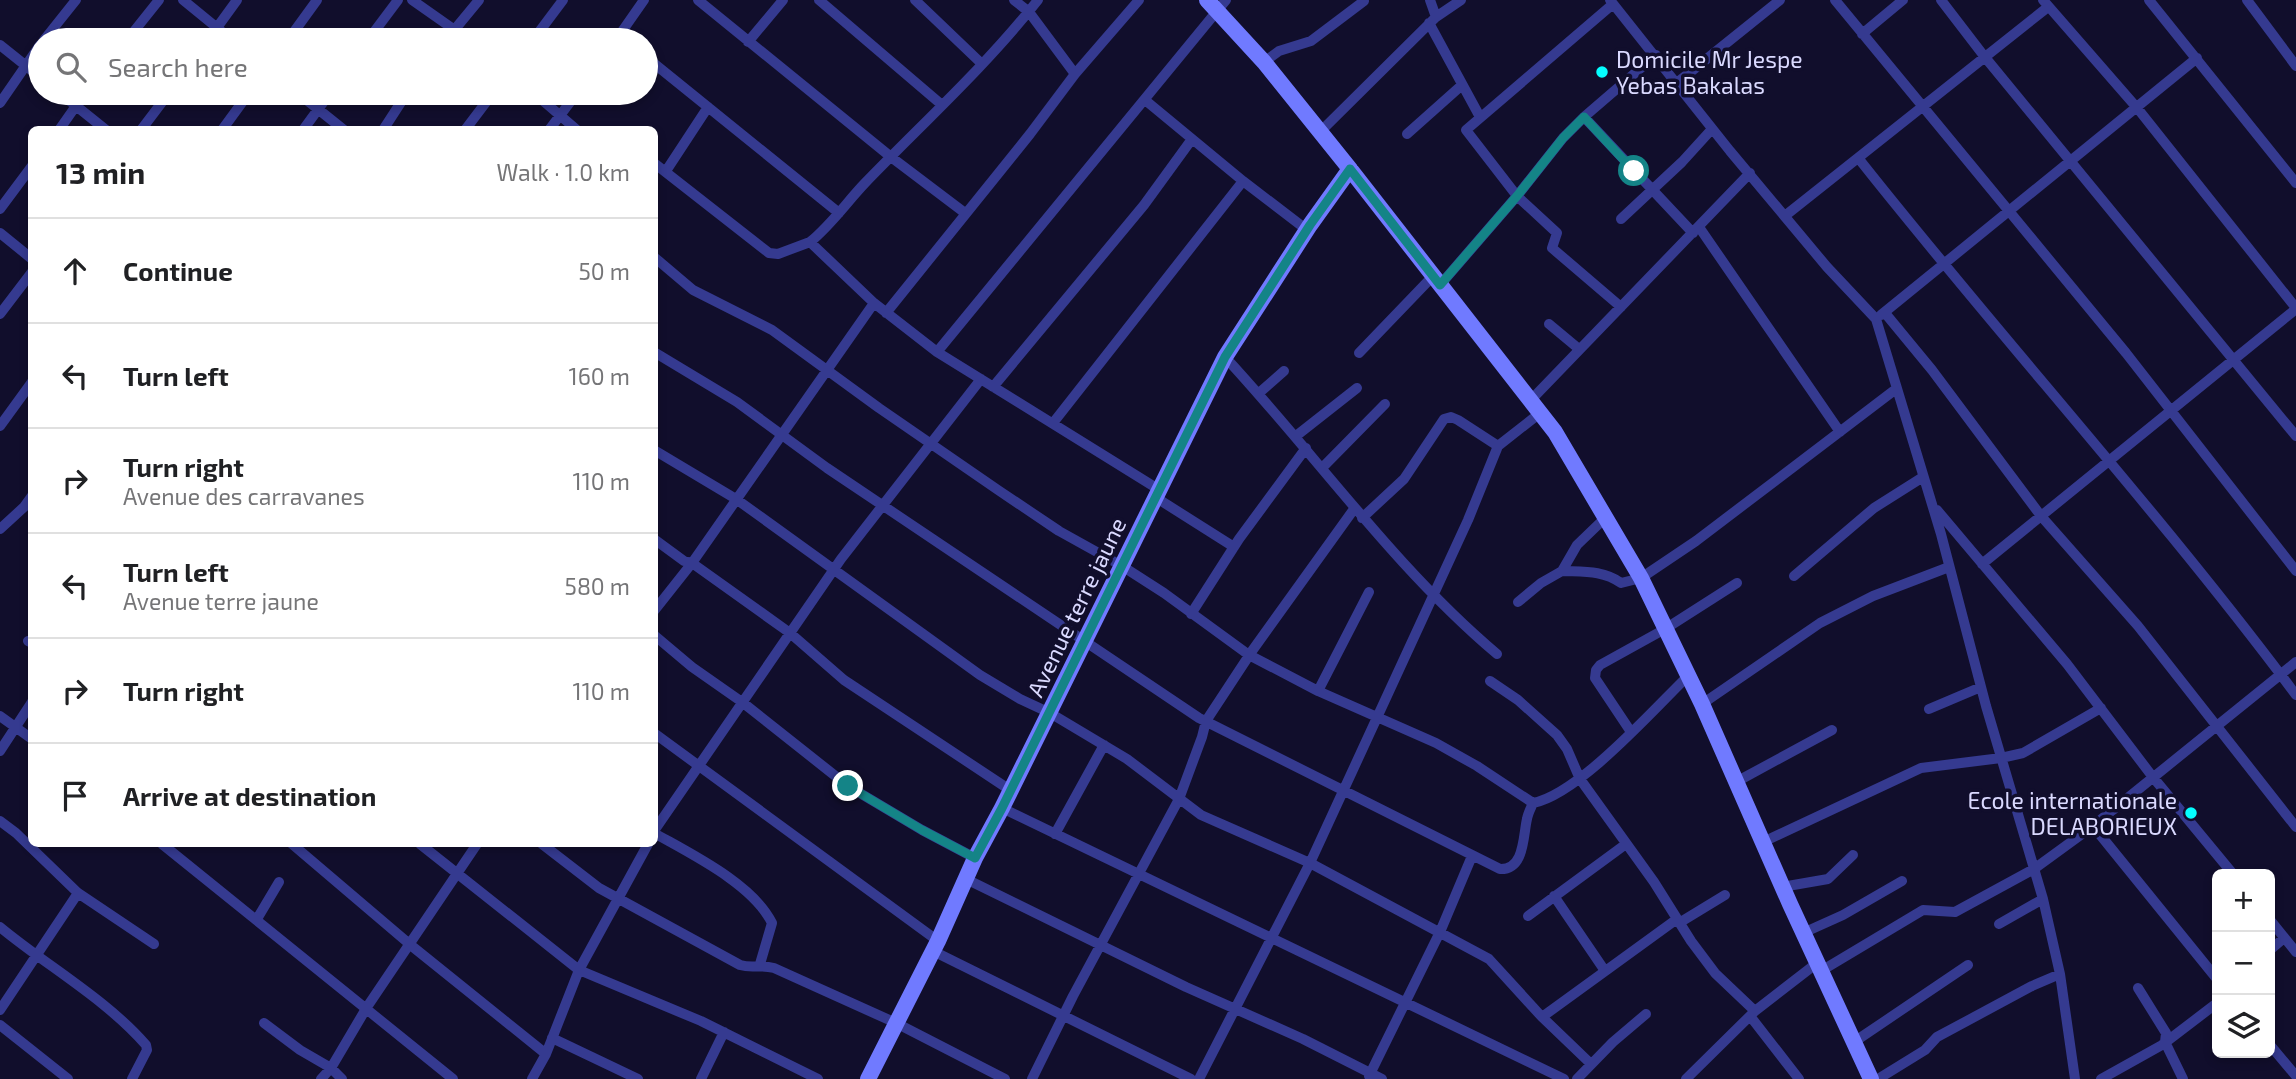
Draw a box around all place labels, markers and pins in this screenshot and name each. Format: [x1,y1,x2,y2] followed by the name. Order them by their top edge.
[1616,45,1803,99] place label: Domicile Mr Jespe Yebas Bakalas
[1594,64,1610,80] marker: Domicile Mr Jespe Yebas Bakalas
[1968,786,2177,840] place label: Ecole internationale DELABORIEUX
[2183,805,2199,821] marker: Ecole internationale DELABORIEUX

